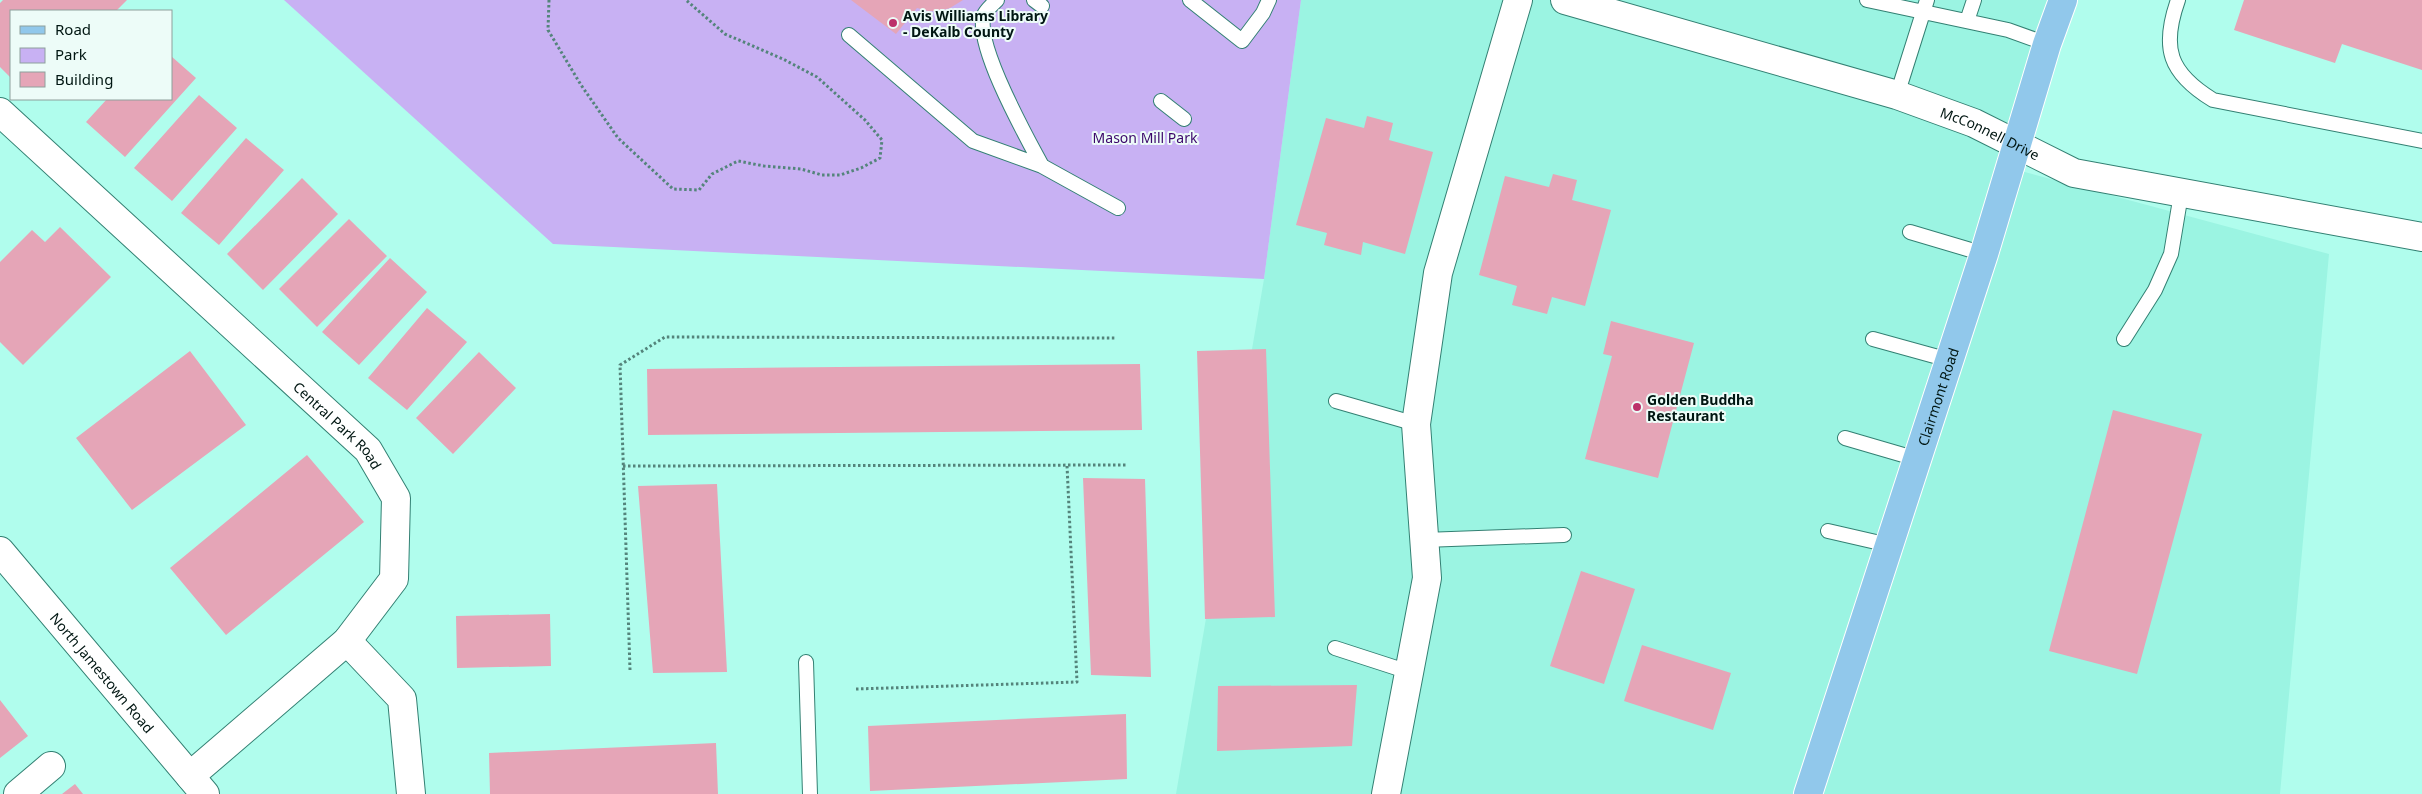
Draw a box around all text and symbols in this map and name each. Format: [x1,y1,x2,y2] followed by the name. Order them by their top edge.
[903,6,1048,41] place label: Avis Williams Library - DeKalb County
[10,10,172,100] legend
[887,17,899,29] marker: Avis Williams Library - DeKalb County
[55,19,91,39] text: Road
[55,44,87,64] text: Park
[55,69,113,89] text: Building
[1938,102,2043,164] street label: McConnell Drive
[1093,128,1198,147] park label: Mason Mill Park
[1913,345,1962,448] street label: Clairmont Road
[290,377,386,472] street label: Central Park Road
[1647,390,1754,425] place label: Golden Buddha Restaurant
[1631,401,1643,413] marker: Golden Buddha Restaurant
[46,608,159,737] street label: North Jamestown Road

